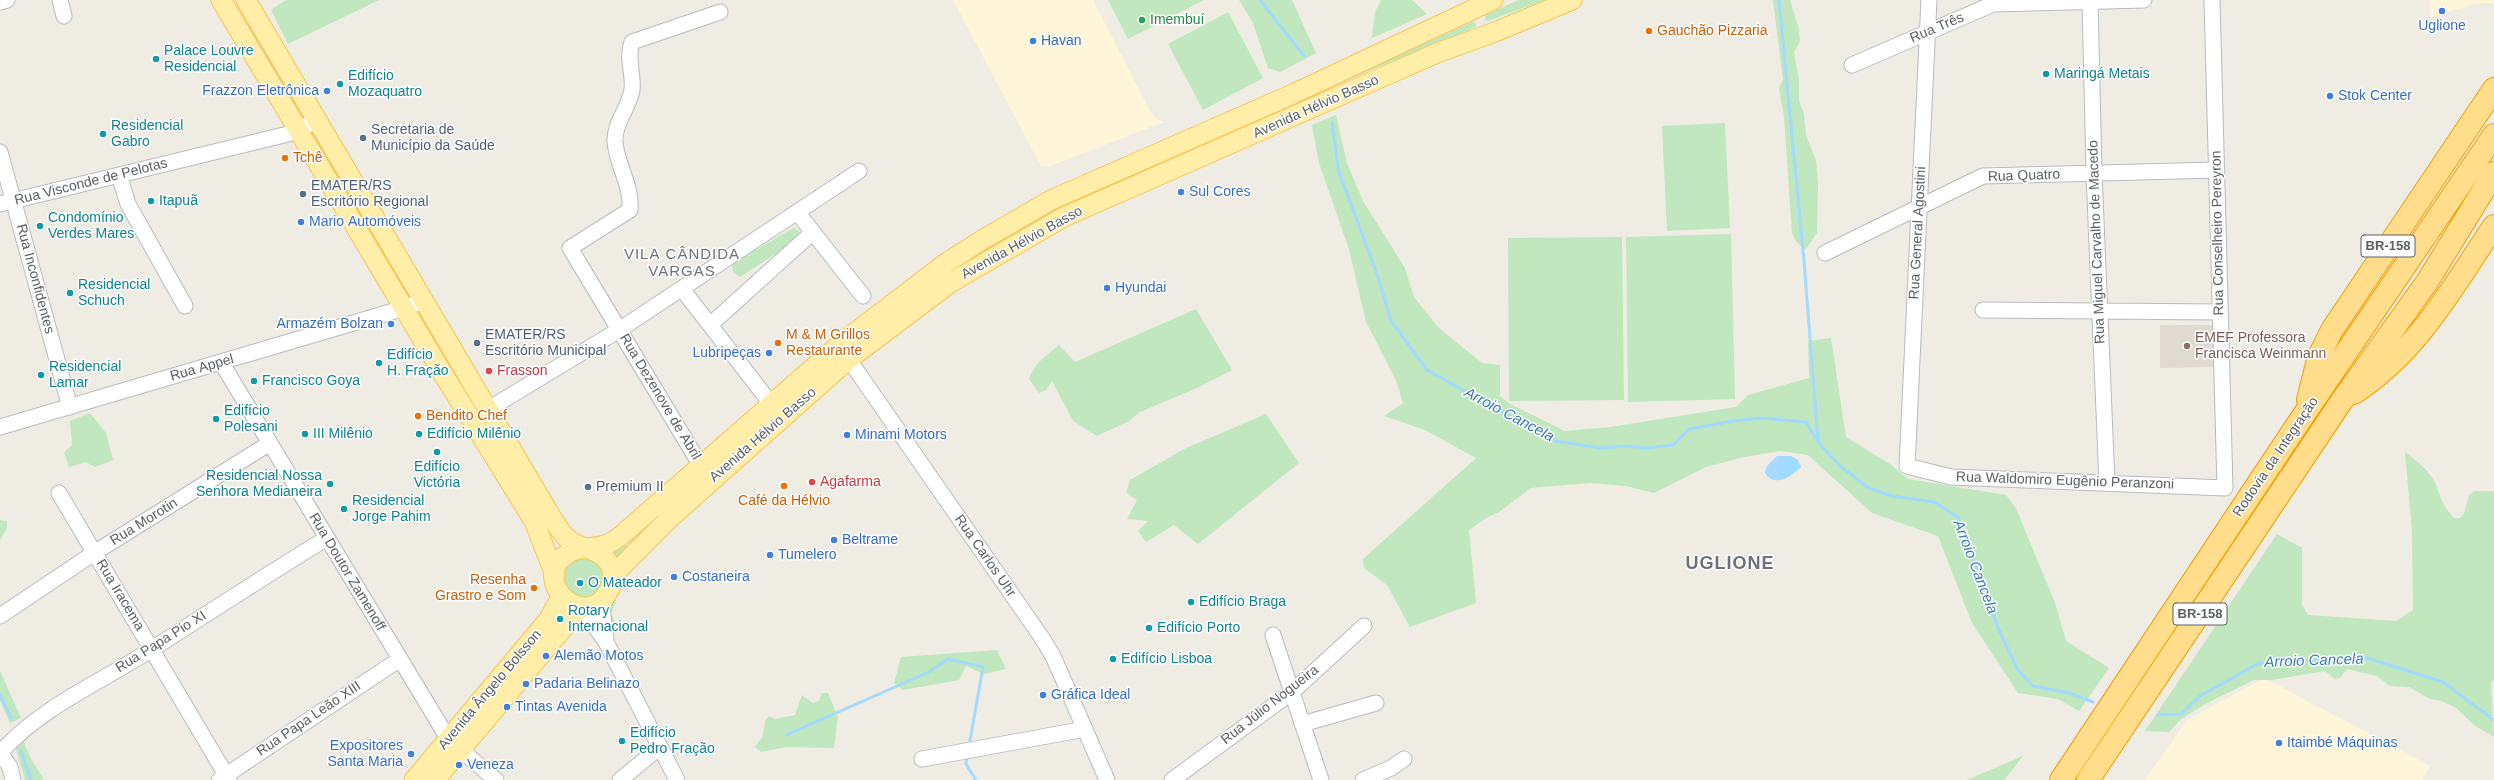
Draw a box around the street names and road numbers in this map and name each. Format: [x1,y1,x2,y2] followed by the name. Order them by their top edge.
[1907,9,1967,47] street label: Rua Três
[1250,72,1382,142] street label: Avenida Hélvio Basso
[2085,140,2109,344] street label: Rua Miguel Carvalho de Macedo
[2208,150,2228,316] street label: Rua Conselheiro Pereyron
[13,155,169,209] street label: Rua Visconde de Pelotas
[1906,166,1930,300] street label: Rua General Agostini
[1988,166,2060,186] street label: Rua Quatro
[958,203,1086,283] street label: Avenida Hélvio Basso
[12,222,58,336] street label: Rua Inconfidentes
[2361,235,2415,257] road number: BR-158
[616,331,704,463] street label: Rua Dezenove de Abril
[168,351,236,385] street label: Rua Appel
[706,384,820,486] street label: Avenida Hélvio Basso
[2230,394,2322,520] street label: Rodovia da Integração
[1956,469,2174,493] street label: Rua Waldomiro Eugênio Peranzoni
[107,495,181,549] street label: Rua Morotin
[305,510,389,634] street label: Rua Doutor Zamenoff
[950,512,1020,600] street label: Rua Carlos Uhr
[92,556,148,634] street label: Rua Iracema
[2173,603,2227,625] road number: BR-158
[113,607,209,677] street label: Rua Papa Pio XI
[435,627,545,753] street label: Avenida Ângelo Bolsson
[1218,662,1322,748] street label: Rua Júlio Nogueira
[254,678,364,760] street label: Rua Papa Leão XIII

